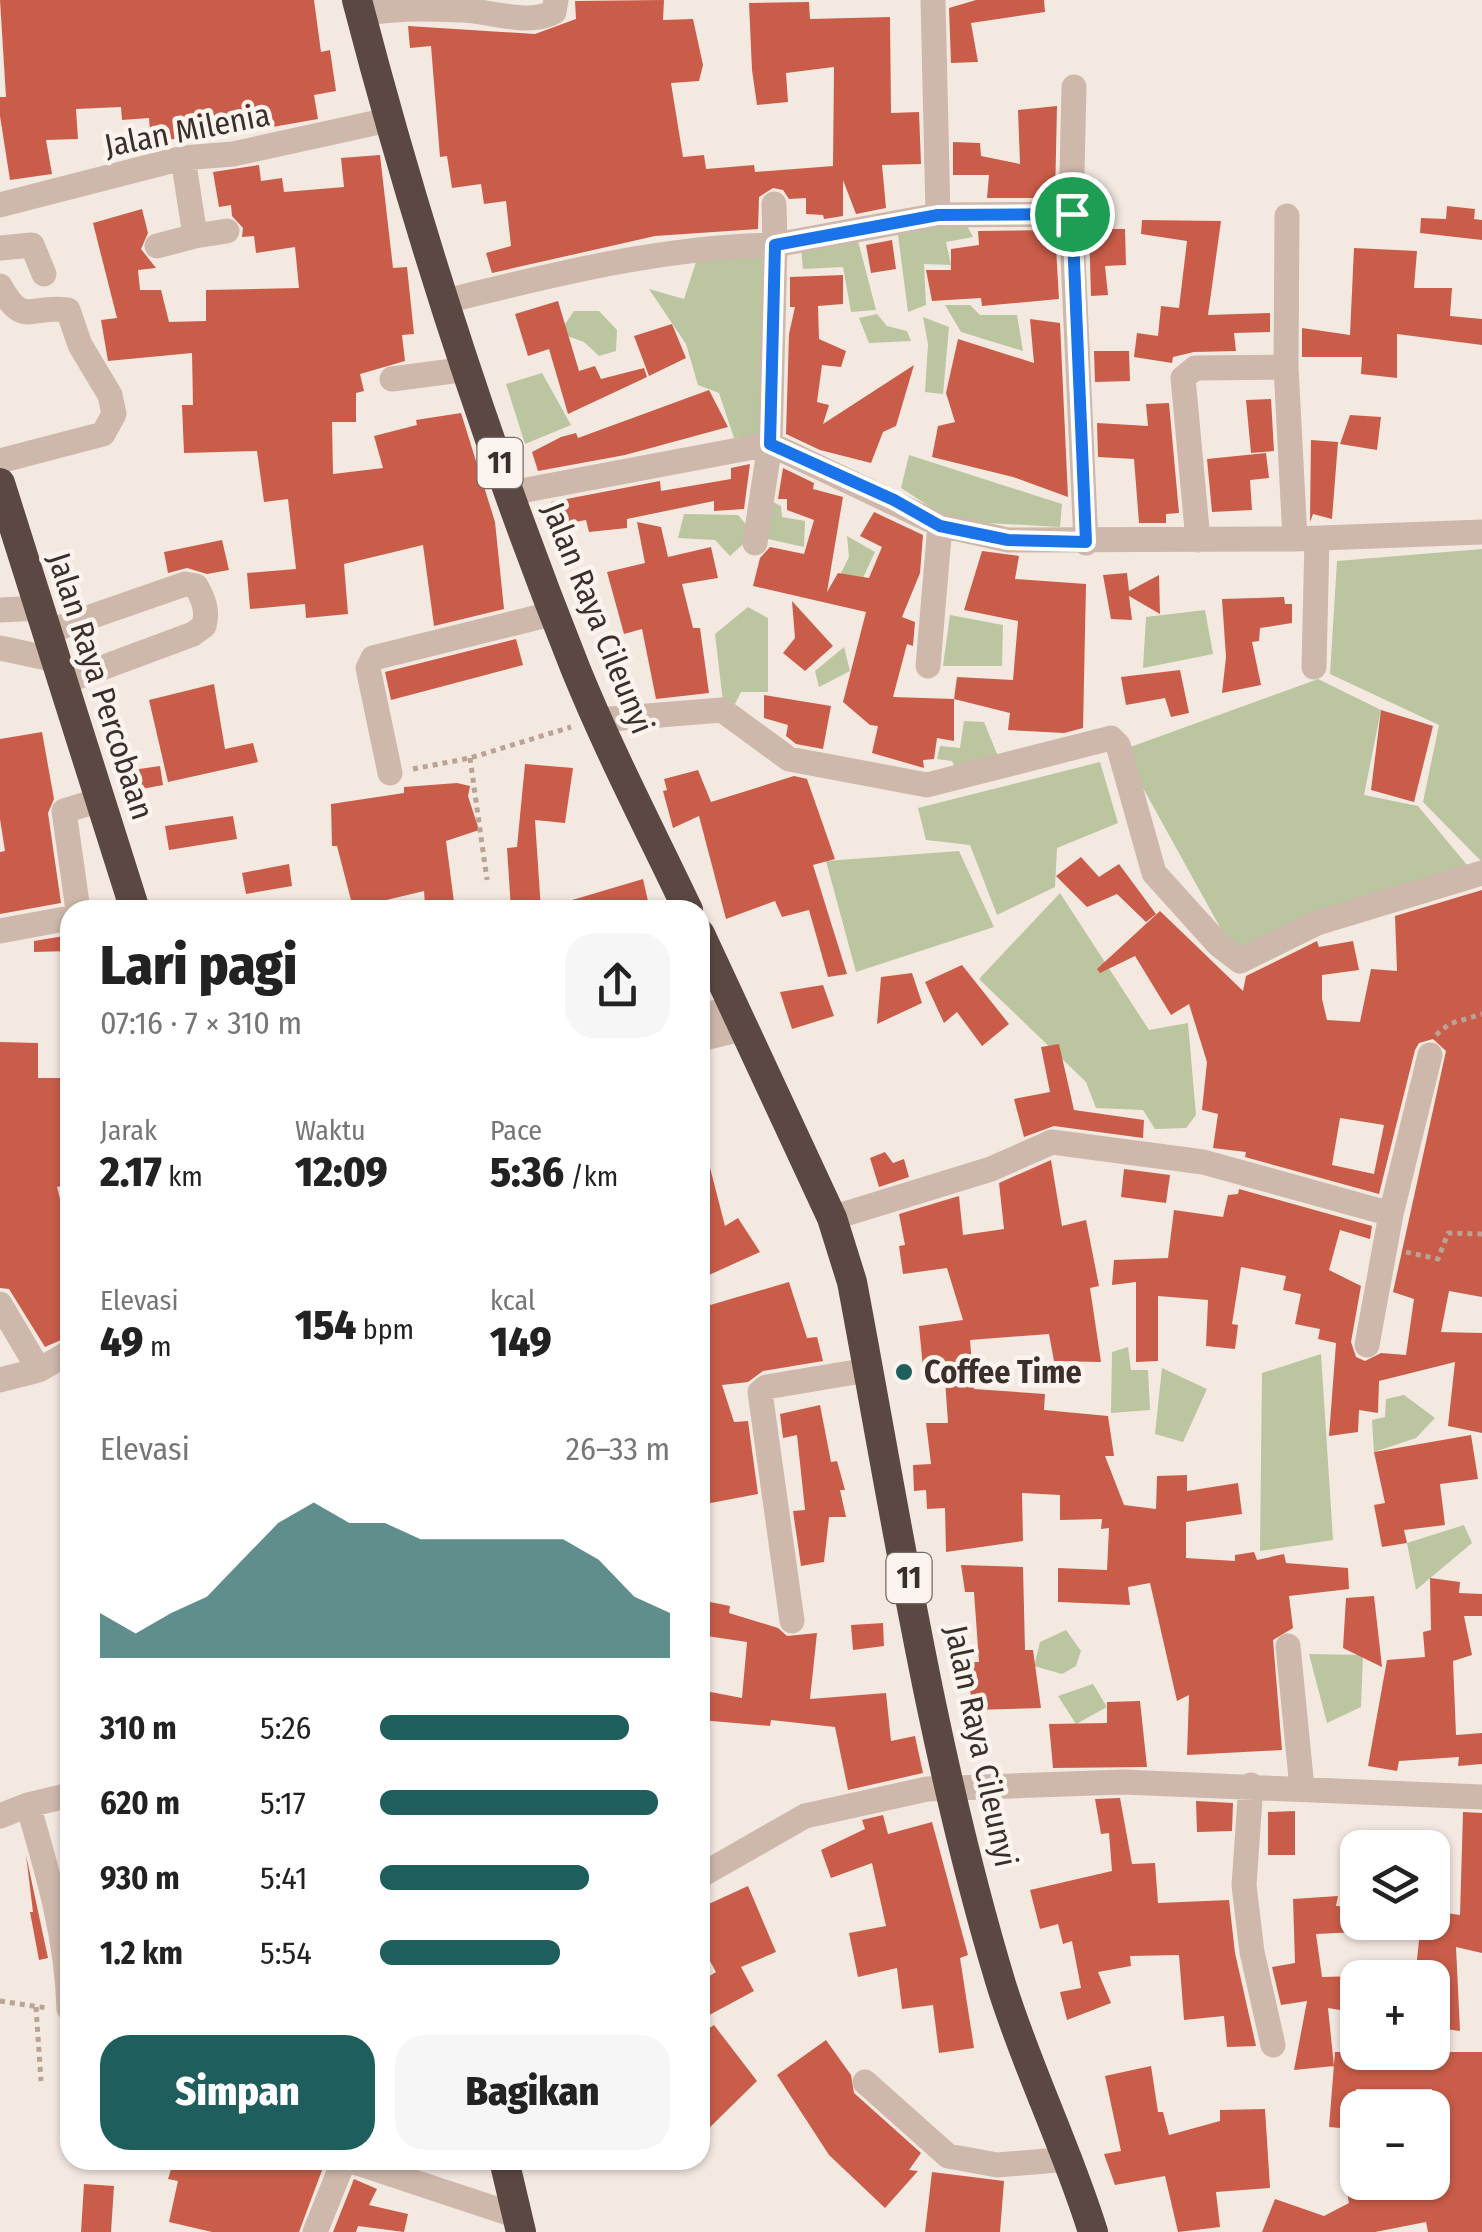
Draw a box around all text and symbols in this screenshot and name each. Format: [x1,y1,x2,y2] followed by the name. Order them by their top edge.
[101,95,273,165] street label: Jalan Milenia
[1030,172,1115,257] pin
[1045,187,1100,242] icon: arrive
[478,438,522,488] road number: 11
[534,497,662,739] street label: Jalan Raya Cileunyi
[40,548,162,824] street label: Jalan Raya Percobaan
[100,933,297,999] text: Lari pagi
[565,933,670,1038] button: share
[100,1004,302,1042] text: 07:16 · 7 × 310 m
[100,1114,157,1147] text: Jarak
[295,1114,366,1147] text: Waktu
[490,1114,542,1147] text: Pace
[100,1147,162,1197] text: 2.17
[295,1147,388,1197] text: 12:09
[490,1147,564,1197] text: 5:36
[162,1160,203,1193] text: km
[564,1160,618,1193] text: /km
[100,1284,179,1317] text: Elevasi
[490,1284,535,1317] text: kcal
[295,1300,356,1350] text: 154
[356,1313,414,1346] text: bpm
[100,1317,143,1367] text: 49
[490,1317,552,1367] text: 149
[143,1330,172,1363] text: m
[924,1353,1082,1391] place label: Coffee Time
[893,1361,915,1383] marker: Coffee Time
[100,1430,190,1468] text: Elevasi
[566,1430,670,1468] text: 26–33 m
[886,1553,932,1603] road number: 11
[937,1622,1025,1870] street label: Jalan Raya Cileunyi
[100,1709,177,1747] text: 310 m
[260,1709,311,1747] text: 5:26
[100,1784,180,1822] text: 620 m
[260,1784,306,1822] text: 5:17
[1340,1830,1450,2200] map controls
[1340,1830,1450,1940] button: layers
[100,1859,180,1897] text: 930 m
[260,1859,308,1897] text: 5:41
[100,1934,183,1972] text: 1.2 km
[260,1934,312,1972] text: 5:54
[1340,1960,1450,2070] button: +
[100,2035,375,2150] button: Simpan
[395,2035,670,2150] button: Bagikan
[1340,2090,1450,2200] button: −

